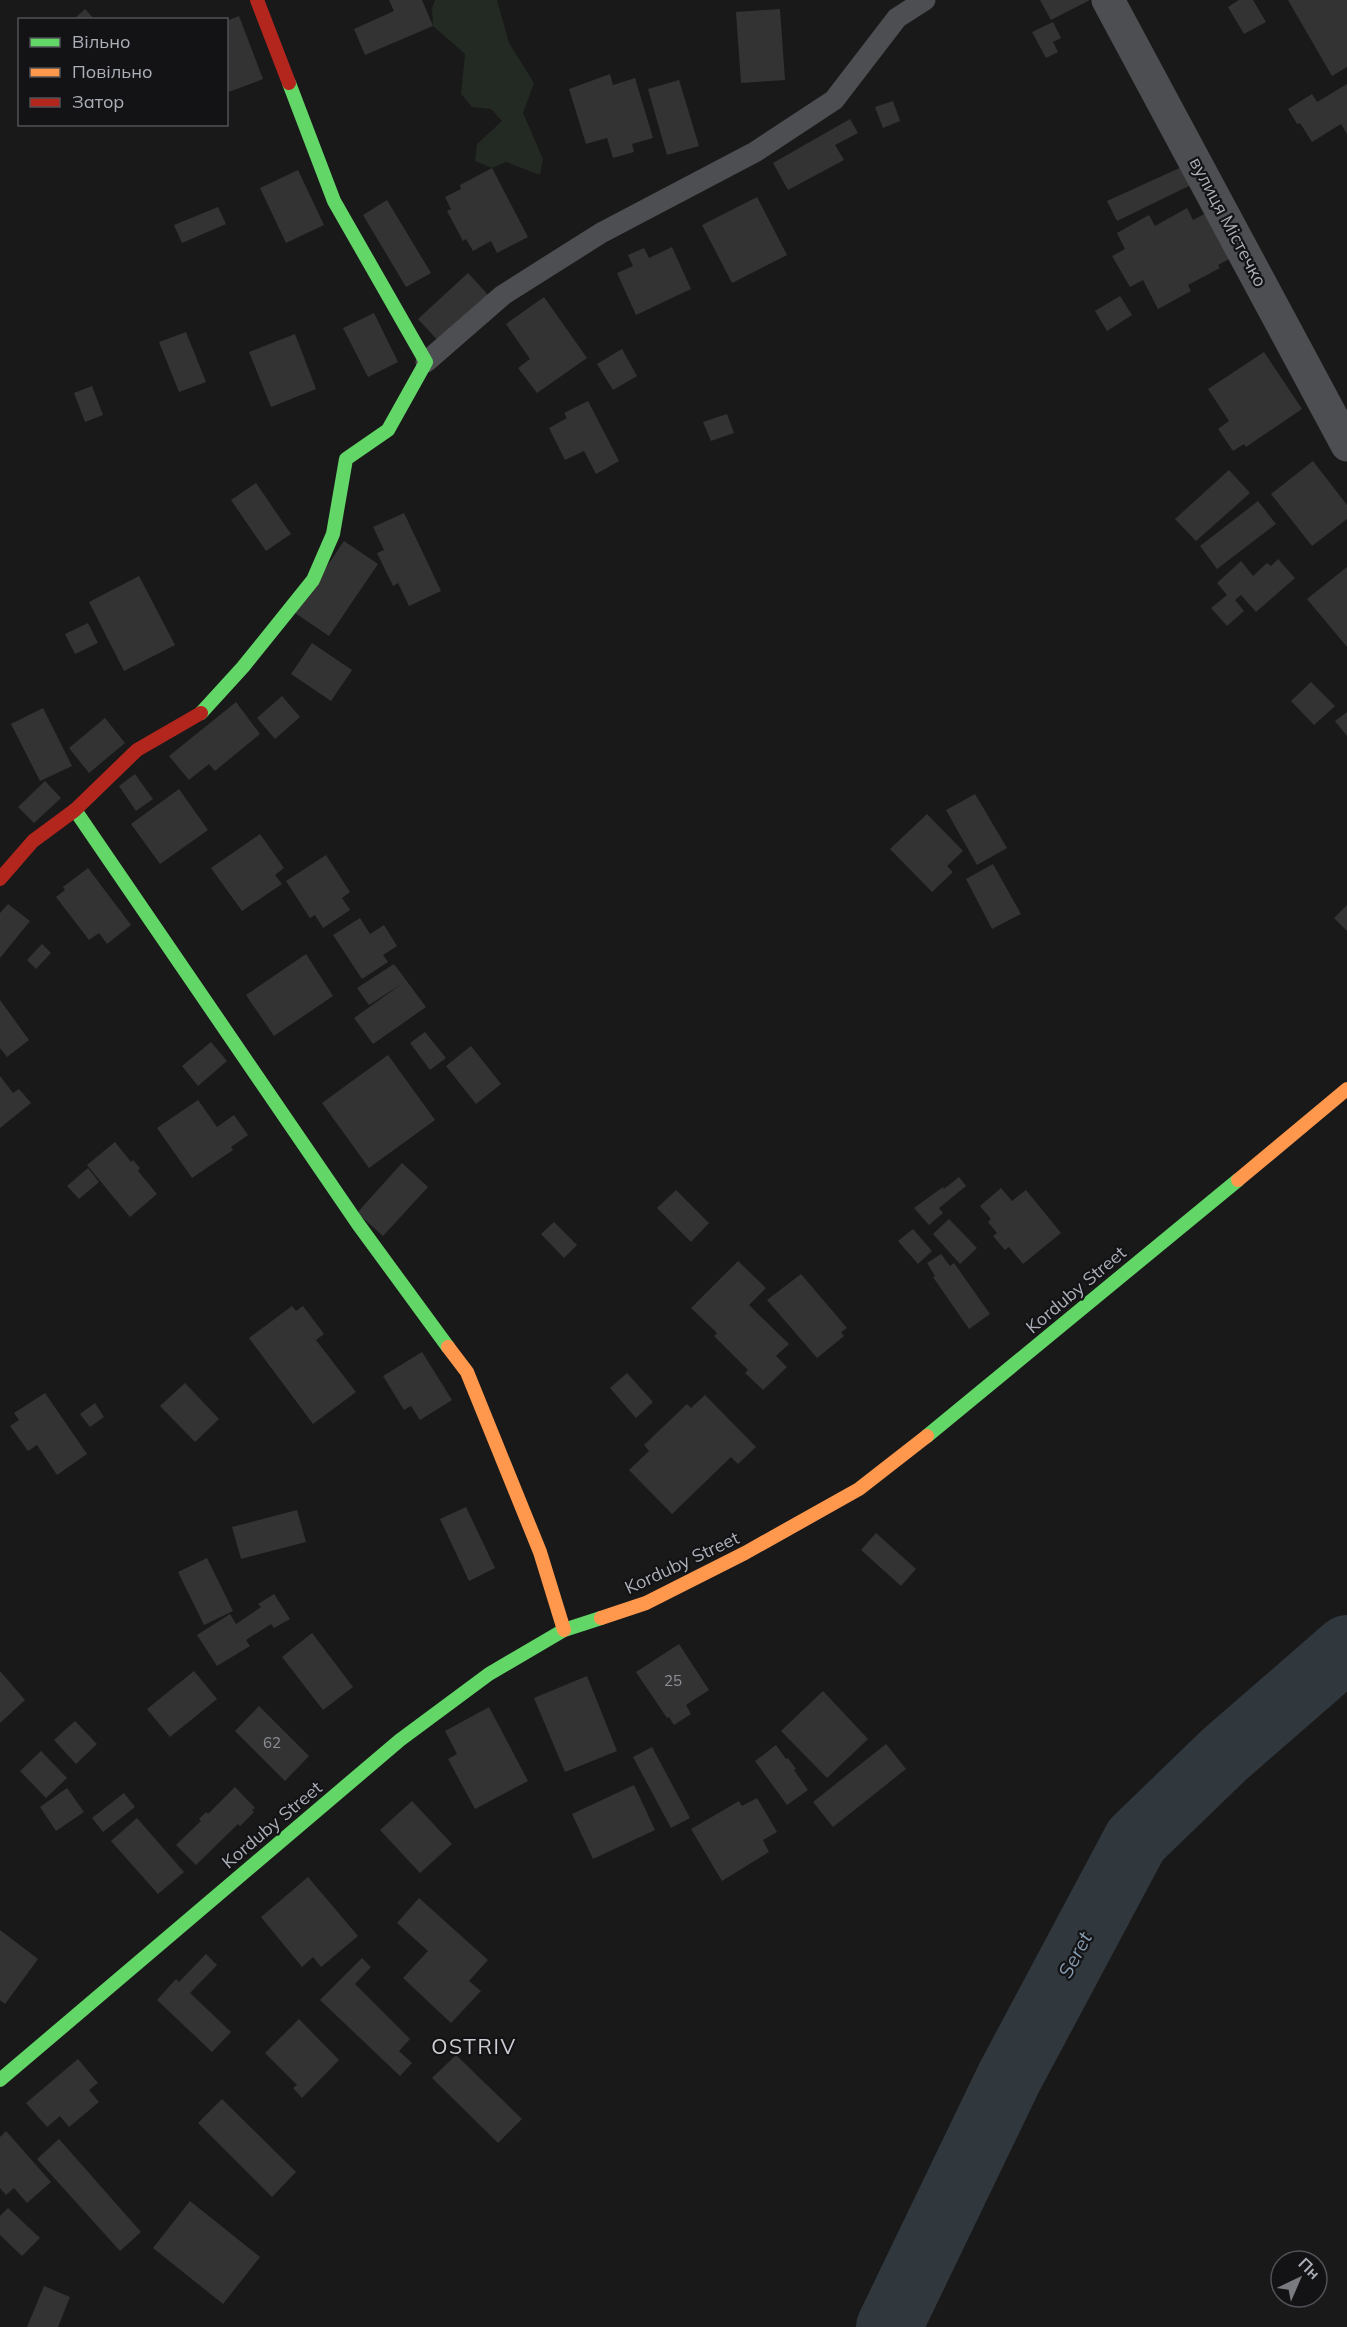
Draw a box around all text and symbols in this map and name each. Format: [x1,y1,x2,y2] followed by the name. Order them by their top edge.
[18,18,228,126] legend
[72,30,130,53] text: Вільно
[72,60,152,83] text: Повільно
[72,90,124,113] text: Затор
[1185,153,1272,291] street label: вулиця Містечко
[1021,1241,1130,1338] street label: Korduby Street
[621,1526,743,1599] street label: Korduby Street
[664,1671,682,1690] house number: 25
[263,1733,281,1752] house number: 62
[217,1776,326,1873] street label: Korduby Street
[1052,1927,1097,1982] water label: Seret
[431,2033,517,2059] district label: OSTRIV
[1269,2249,1329,2309] north arrow
[1294,2253,1324,2283] text: Пн

